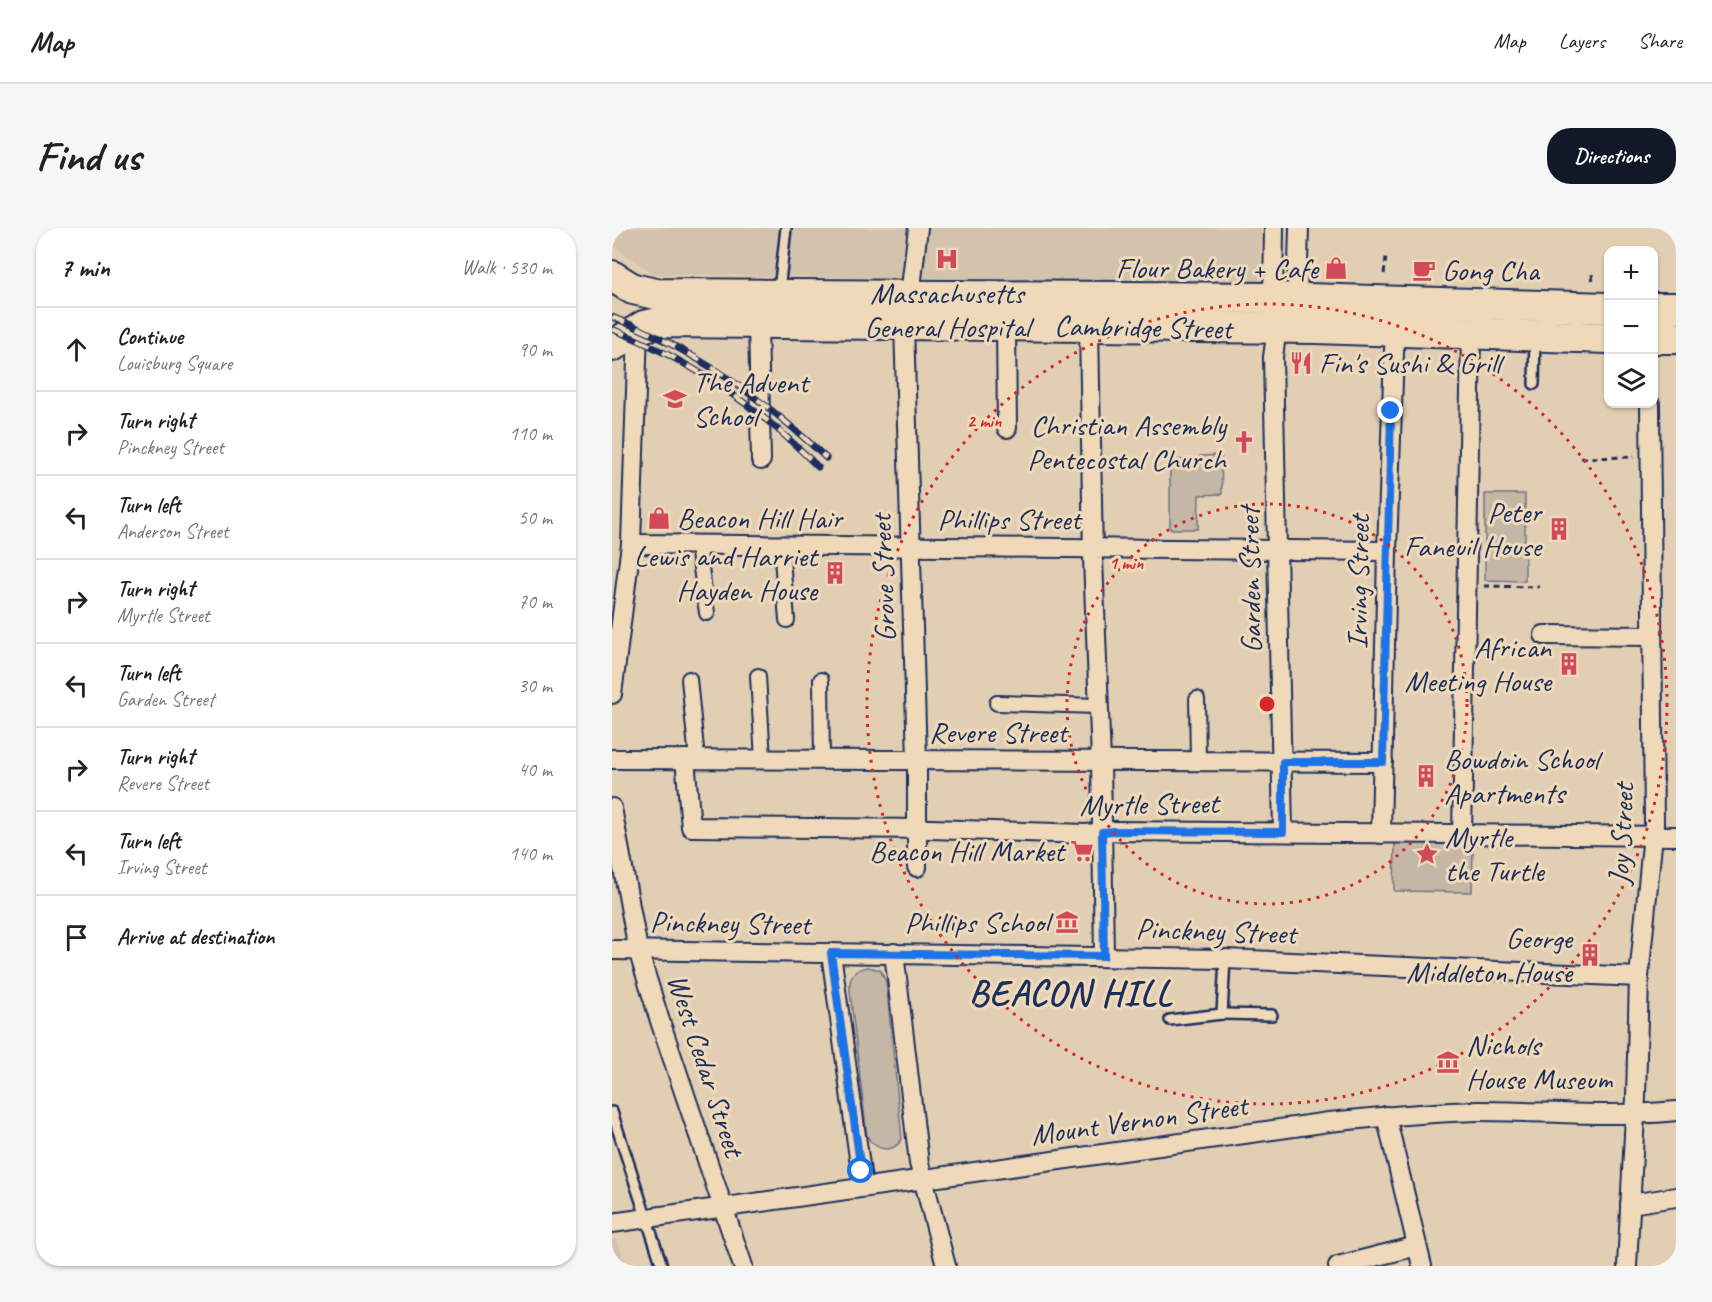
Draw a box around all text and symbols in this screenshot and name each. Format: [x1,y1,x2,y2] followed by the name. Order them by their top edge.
[30,24,73,59] text: Map
[1493,28,1526,54] text: Map
[1559,28,1605,54] text: Layers
[1638,28,1682,54] text: Share
[1547,128,1676,184] button: Directions
[36,130,141,183] text: Find us
[934,246,960,272] hospital icon: Massachusetts General Hospital
[1604,246,1658,408] map controls
[1604,246,1658,300] button: +
[1116,249,1320,287] place label: Flour Bakery + Cafe
[60,251,110,284] text: 7 min
[1442,251,1541,289] place label: Gong Cha
[462,255,552,280] text: Walk · 530 m
[1323,255,1349,281] shop icon: Flour Bakery + Cafe
[1411,257,1437,283] cafe icon: Gong Cha
[865,274,1034,346] place label: Massachusetts General Hospital
[1604,300,1658,354] button: −
[1054,306,1235,348] street label: Cambridge Street
[117,323,183,351] text: Continue
[60,333,93,366] icon: ahead
[518,337,552,362] text: 90 m
[1319,344,1505,382] place label: Fin's Sushi & Grill
[1288,350,1314,376] restaurant icon: Fin's Sushi & Grill
[117,351,232,376] text: Louisburg Square
[1604,354,1658,408] button: layers
[693,363,811,435] place label: The Advent School
[662,386,688,412] school or university icon: The Advent School
[1377,397,1403,423] route end
[1027,406,1228,478] place label: Christian Assembly Pentecostal Church
[117,407,194,435] text: Turn right
[967,410,1002,432] text: 2 min
[60,417,93,450] icon: right
[509,421,552,446] text: 110 m
[1231,429,1257,455] church icon: Christian Assembly Pentecostal Church
[117,435,224,460] text: Pinckney Street
[117,491,181,519] text: Turn left
[1404,493,1543,565] place label: Peter Faneuil House
[677,499,844,537] place label: Beacon Hill Hair
[937,500,1084,538] street label: Phillips Street
[60,501,93,534] icon: left
[1230,503,1270,653] street label: Garden Street
[518,505,552,530] text: 50 m
[646,505,672,531] shop icon: Beacon Hill Hair
[862,510,904,642] street label: Grove Street
[1338,512,1378,649] street label: Irving Street
[1546,516,1572,542] building icon: Peter Faneuil House
[117,519,228,544] text: Anderson Street
[634,537,820,609] place label: Lewis and Harriet Hayden House
[1109,552,1144,574] text: 1 min
[822,560,848,586] building icon: Lewis and Harriet Hayden House
[117,575,194,603] text: Turn right
[60,585,93,618] icon: right
[518,589,552,614] text: 70 m
[117,603,210,628] text: Myrtle Street
[1404,628,1553,700] place label: African Meeting House
[1556,651,1582,677] building icon: African Meeting House
[117,659,181,687] text: Turn left
[60,669,93,702] icon: left
[518,673,552,698] text: 30 m
[117,687,214,712] text: Garden Street
[1257,694,1277,714] centre of rings
[929,713,1070,751] street label: Revere Street
[1444,740,1604,812] place label: Bowdoin School Apartments
[117,743,194,771] text: Turn right
[60,753,93,786] icon: right
[518,757,552,782] text: 40 m
[1413,763,1439,789] building icon: Bowdoin School Apartments
[117,771,209,796] text: Revere Street
[1599,779,1643,888] street label: Joy Street
[1079,784,1222,824] street label: Myrtle Street
[1445,818,1546,890] place label: Myrtle the Turtle
[117,827,181,855] text: Turn left
[869,832,1067,870] place label: Beacon Hill Market
[60,837,93,870] icon: left
[1069,838,1095,864] supermarket icon: Beacon Hill Market
[509,841,552,866] text: 140 m
[1414,841,1440,867] place icon: Myrtle the Turtle
[117,855,206,880] text: Irving Street
[650,903,814,943] street label: Pinckney Street
[905,903,1054,941] place label: Phillips School
[1054,909,1080,935] museum icon: Phillips School
[1135,909,1300,953] street label: Pinckney Street
[1406,919,1574,991] place label: George Middleton House
[60,921,93,954] icon: arrive
[117,923,274,951] text: Arrive at destination
[1577,942,1603,968] building icon: George Middleton House
[659,969,754,1164] street label: West Cedar Street
[969,970,1173,1016] district label: BEACON HILL
[1466,1026,1614,1098] place label: Nichols House Museum
[1435,1049,1461,1075] museum icon: Nichols House Museum
[1028,1086,1253,1154] street label: Mount Vernon Street
[847,1157,873,1183] route start

